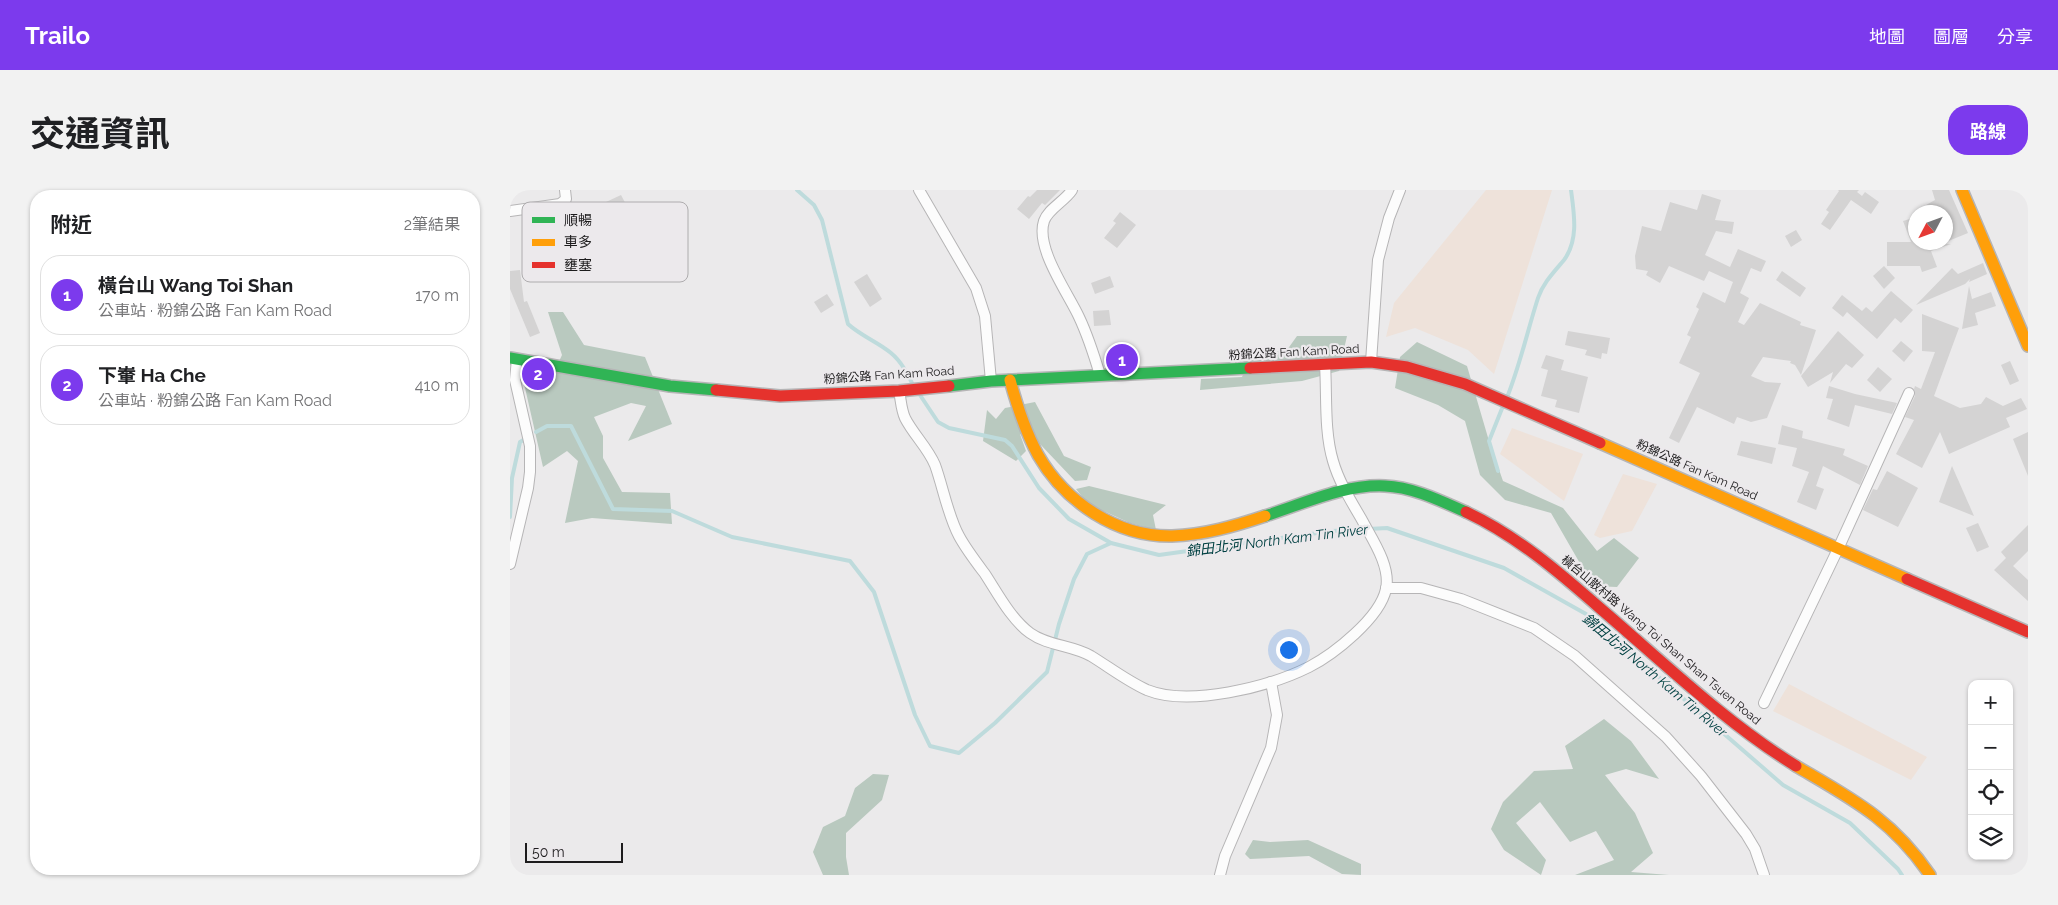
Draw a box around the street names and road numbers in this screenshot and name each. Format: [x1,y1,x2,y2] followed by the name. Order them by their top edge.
[1228,342,1360,362] street label: 粉錦公路 Fan Kam Road
[823,363,955,387] street label: 粉錦公路 Fan Kam Road
[1634,437,1760,503] street label: 粉錦公路 Fan Kam Road
[1559,552,1763,728] street label: 橫台山散村路 Wang Toi Shan Shan Tsuen Road

